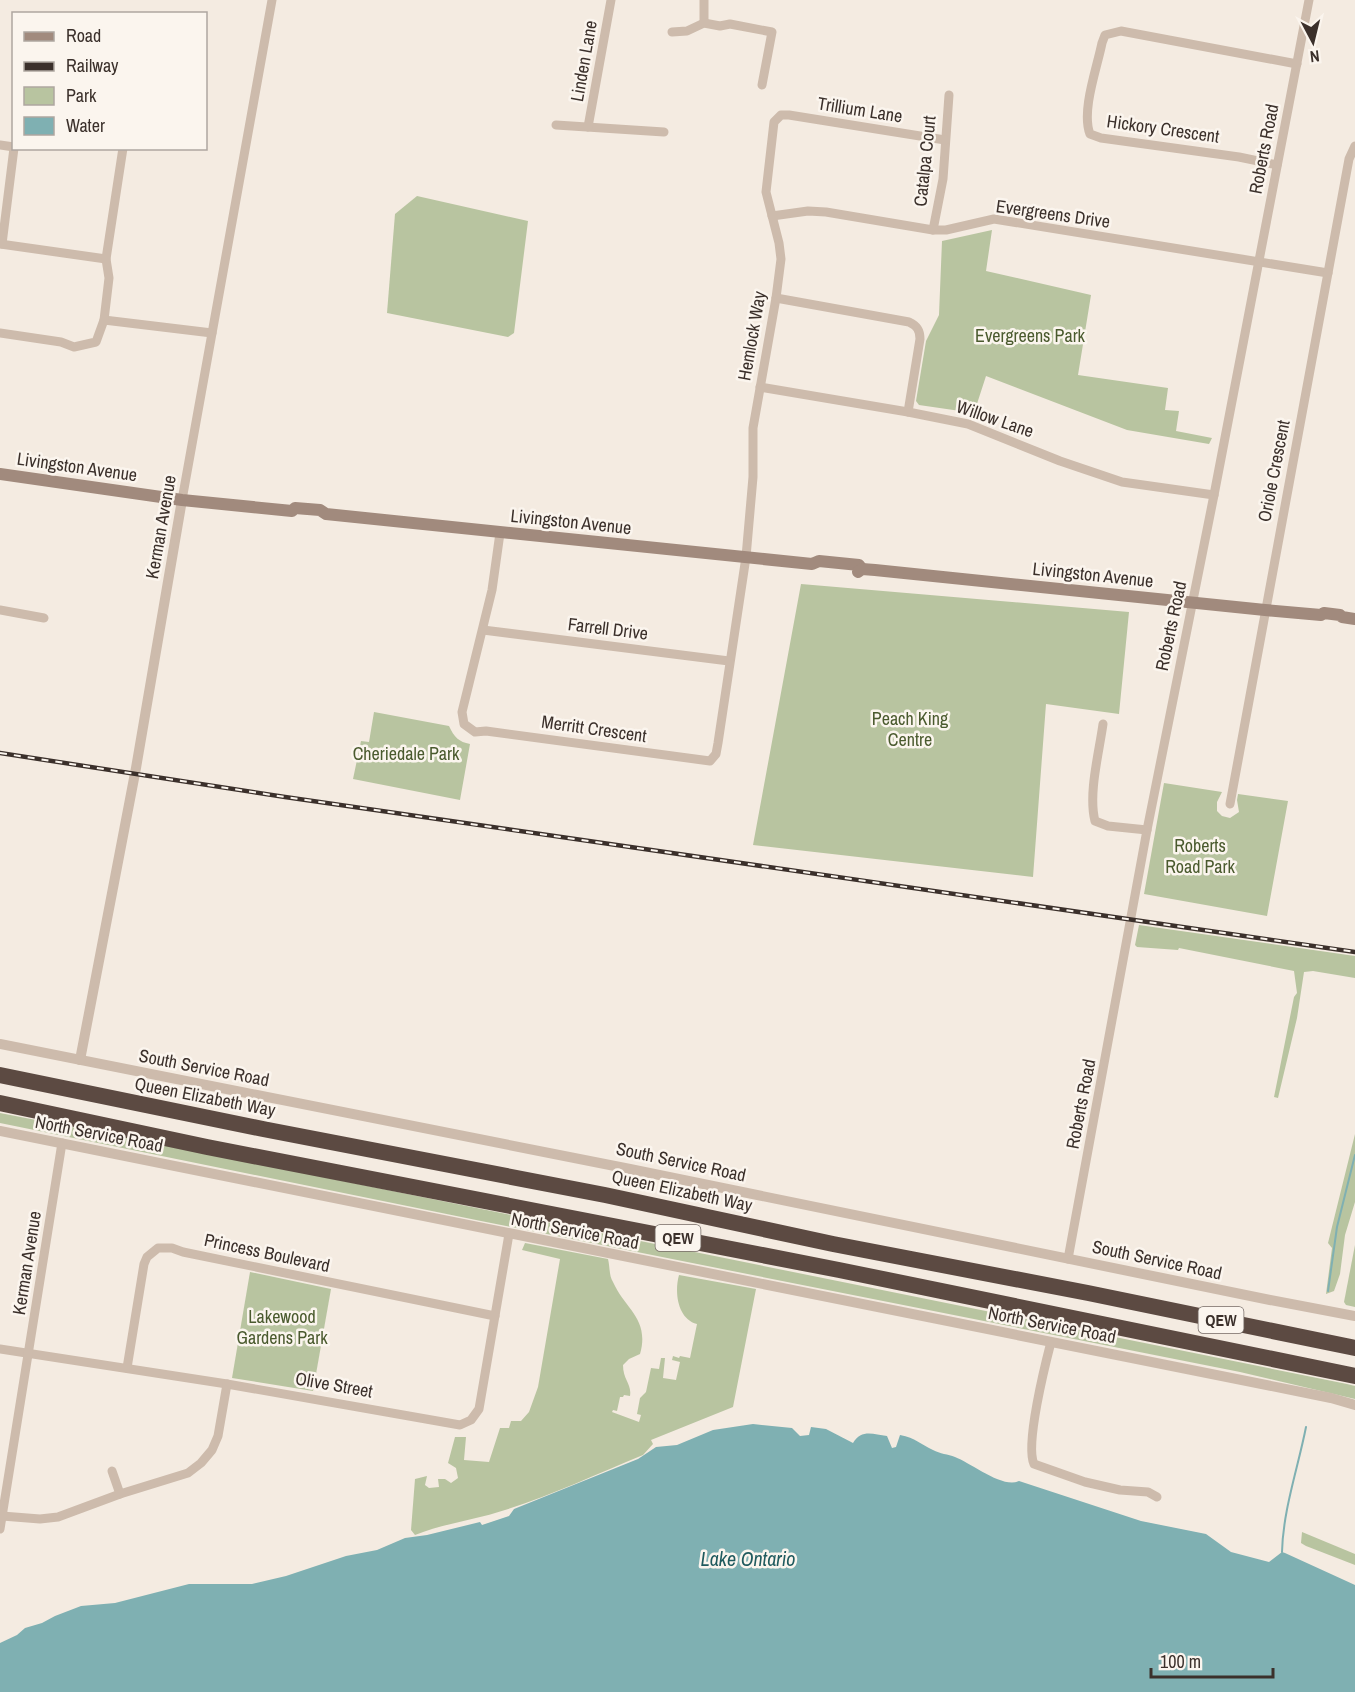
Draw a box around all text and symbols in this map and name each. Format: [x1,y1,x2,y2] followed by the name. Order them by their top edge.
[12,12,207,150] legend
[1283,12,1343,72] north arrow
[564,18,603,104] street label: Linden Lane
[66,23,101,48] text: Road
[1309,45,1321,68] text: N
[66,53,119,78] text: Railway
[66,83,97,108] text: Park
[816,90,904,129] street label: Trillium Lane
[1243,102,1284,196] street label: Roberts Road
[1105,108,1221,149] street label: Hickory Crescent
[66,113,105,138] text: Water
[907,114,942,208] street label: Catalpa Court
[994,193,1112,234] street label: Evergreens Drive
[731,289,772,383] street label: Hemlock Way
[975,323,1086,348] park label: Evergreens Park
[953,394,1037,443] street label: Willow Lane
[1251,418,1296,524] street label: Oriole Crescent
[15,446,139,487] street label: Livingston Avenue
[139,473,182,581] street label: Kerman Avenue
[509,503,633,540] street label: Livingston Avenue
[1031,556,1155,593] street label: Livingston Avenue
[1149,579,1192,673] street label: Roberts Road
[567,611,650,646] street label: Farrell Drive
[872,706,949,752] park label: Peach King Centre
[540,709,648,748] street label: Merritt Crescent
[353,741,460,766] park label: Cheriedale Park
[1165,833,1235,879] park label: Roberts Road Park
[137,1043,271,1092] street label: South Service Road
[1060,1057,1101,1151] street label: Roberts Road
[133,1071,278,1123] street label: Queen Elizabeth Way
[33,1109,165,1158] street label: North Service Road
[614,1136,748,1187] street label: South Service Road
[610,1163,755,1218] street label: Queen Elizabeth Way
[509,1206,641,1255] street label: North Service Road
[6,1209,47,1317] street label: Kerman Avenue
[656,1225,700,1251] road number: QEW
[202,1227,332,1278] street label: Princess Boulevard
[1090,1234,1224,1285] street label: South Service Road
[986,1300,1118,1349] street label: North Service Road
[236,1304,328,1350] park label: Lakewood Gardens Park
[1198,1307,1244,1333] road number: QEW
[294,1365,375,1404] street label: Olive Street
[701,1545,795,1572] water label: Lake Ontario
[1151,1641,1272,1679] scale bar
[1160,1649,1201,1674] text: 100 m

